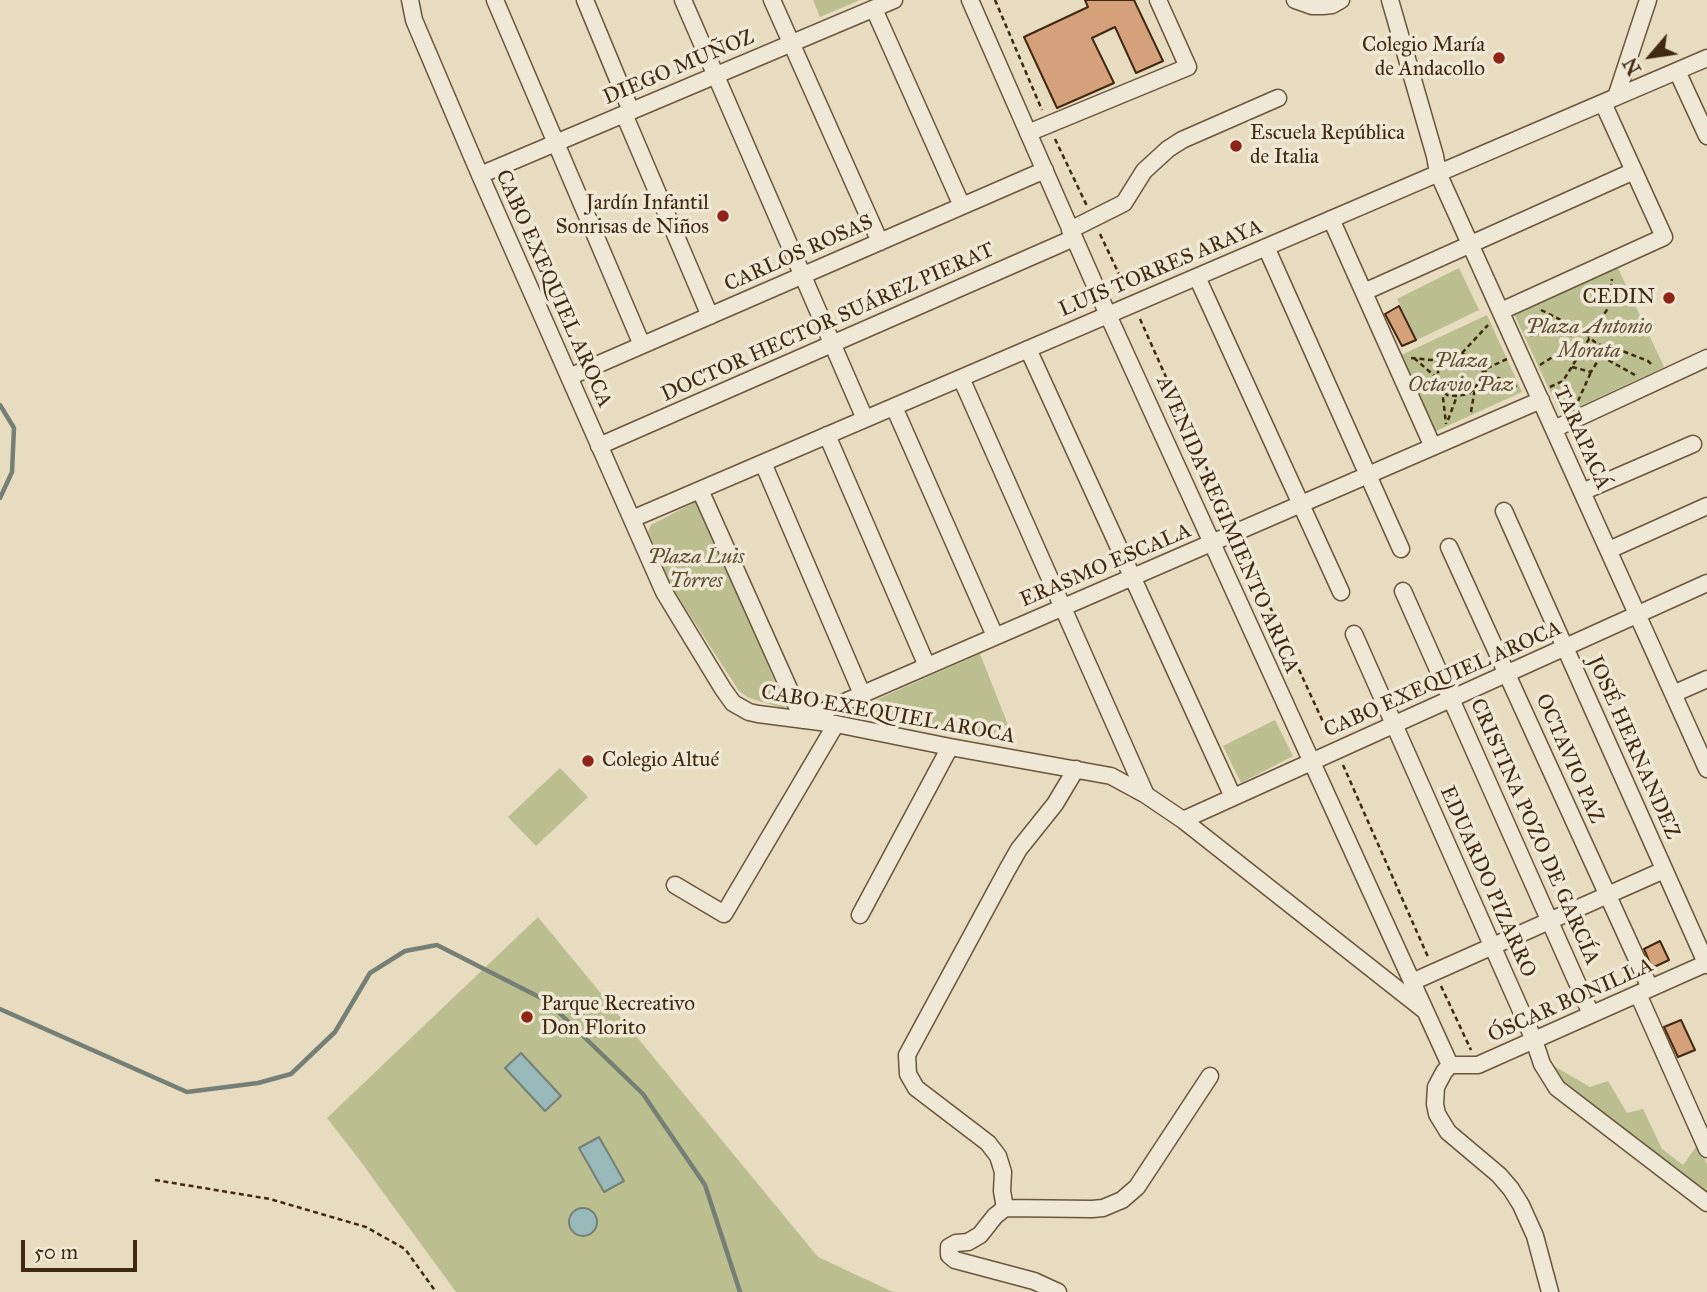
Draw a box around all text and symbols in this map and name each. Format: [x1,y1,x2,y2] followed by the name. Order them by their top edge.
[1616,21,1686,91] north arrow
[600,25,758,111] street label: DIEGO MUÑOZ
[1362,33,1485,83] place label: Colegio María de Andacollo
[1491,50,1507,66] marker: Colegio María de Andacollo
[1618,54,1646,79] text: N
[1250,121,1405,171] place label: Escuela República de Italia
[1228,138,1244,154] marker: Escuela República de Italia
[489,166,617,412] street label: CABO EXEQUIEL AROCA
[555,191,709,241] place label: Jardín Infantil Sonrisas de Niños
[715,208,731,224] marker: Jardín Infantil Sonrisas de Niños
[721,210,877,298] street label: CARLOS ROSAS
[1056,215,1266,323] street label: LUIS TORRES ARAYA
[658,238,998,408] street label: DOCTOR HECTOR SUÁREZ PIERAT
[1583,285,1655,311] place label: CEDIN
[1661,290,1677,306] marker: CEDIN
[1526,315,1652,365] park label: Plaza Antonio Morata
[1408,349,1514,399] park label: Plaza Octavio Paz
[1150,373,1304,677] street label: AVENIDA REGIMIENTO ARICA
[1547,382,1615,494] street label: TARAPACÁ
[1016,518,1196,614] street label: ERASMO ESCALA
[648,545,744,595] park label: Plaza Luis Torres
[1320,616,1566,744] street label: CABO EXEQUIEL AROCA
[1581,652,1685,844] street label: JOSÉ HERNANDEZ
[759,680,1017,750] street label: CABO EXEQUIEL AROCA
[1529,690,1609,828] street label: OCTAVIO PAZ
[1464,695,1604,969] street label: CRISTINA POZO DE GARCÍA
[602,748,719,774] place label: Colegio Altué
[580,753,596,769] marker: Colegio Altué
[1433,782,1541,982] street label: EDUARDO PIZARRO
[1485,953,1657,1049] street label: ÓSCAR BONILLA
[541,992,695,1042] place label: Parque Recreativo Don Florito
[519,1009,535,1025] marker: Parque Recreativo Don Florito
[24,1226,140,1270] scale bar
[34,1239,78,1265] text: 50 m

